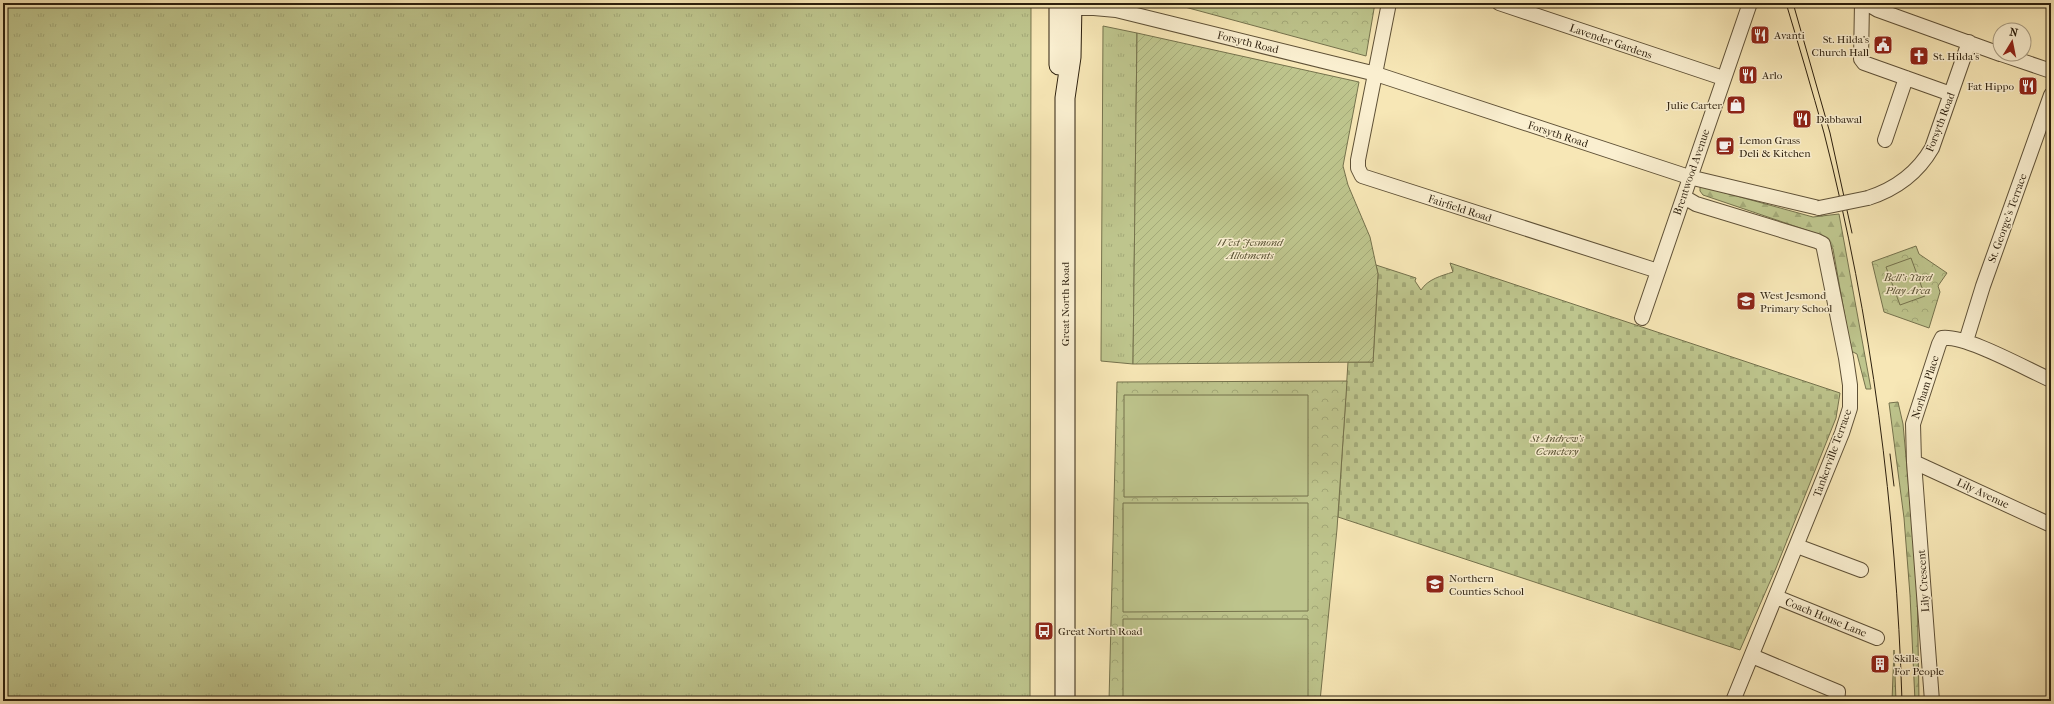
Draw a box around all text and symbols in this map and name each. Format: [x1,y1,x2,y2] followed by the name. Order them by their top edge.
[1568,21,1654,62] street label: Lavender Gardens
[1992,22,2032,62] north arrow
[1749,24,1771,46] restaurant icon: Avanti
[2008,26,2020,40] text: N
[1216,29,1281,57] street label: Forsyth Road
[1773,29,1806,42] place label: Avanti
[1811,33,1869,59] place label: St. Hilda's Church Hall
[1872,34,1894,56] public building icon: St. Hilda's Church Hall
[1908,45,1930,67] church icon: St. Hilda's
[1933,50,1979,63] place label: St. Hilda's
[1737,64,1759,86] restaurant icon: Arlo
[1761,69,1783,82] place label: Arlo
[2017,75,2039,97] restaurant icon: Fat Hippo
[1967,80,2014,93] place label: Fat Hippo
[1923,90,1958,154] street label: Forsyth Road
[1725,94,1747,116] shop icon: Julie Carter
[1666,99,1722,112] place label: Julie Carter
[1791,108,1813,130] restaurant icon: Dabbawal
[1816,113,1862,126] place label: Dabbawal
[1526,119,1591,151] street label: Forsyth Road
[1671,127,1713,217] street label: Brentwood Avenue
[1739,134,1811,160] place label: Lemon Grass Deli & Kitchen
[1714,135,1736,157] cafe icon: Lemon Grass Deli & Kitchen
[1985,171,2030,265] street label: St. George's Terrace
[1426,192,1494,225] street label: Fairfield Road
[1217,236,1284,262] park label: West Jesmond Allotments
[1059,261,1072,346] street label: Great North Road
[1883,271,1933,297] park label: Bell's Yard Play Area
[1759,289,1832,315] place label: West Jesmond Primary School
[1735,290,1757,312] school or university icon: West Jesmond Primary School
[1909,353,1942,421] street label: Norham Place
[1810,407,1855,499] street label: Tankerville Terrace
[1529,432,1584,458] park label: St Andrew's Cemetery
[1954,476,2012,511] street label: Lily Avenue
[1915,549,1932,613] street label: Lily Crescent
[1449,572,1524,598] place label: Northern Counties School
[1424,573,1446,595] school or university icon: Northern Counties School
[1783,595,1869,640] street label: Coach House Lane
[1033,620,1055,642] bus stop icon: Great North Road
[1058,625,1144,638] place label: Great North Road
[1894,652,1945,678] place label: Skills For People
[1869,653,1891,675] building icon: Skills For People

